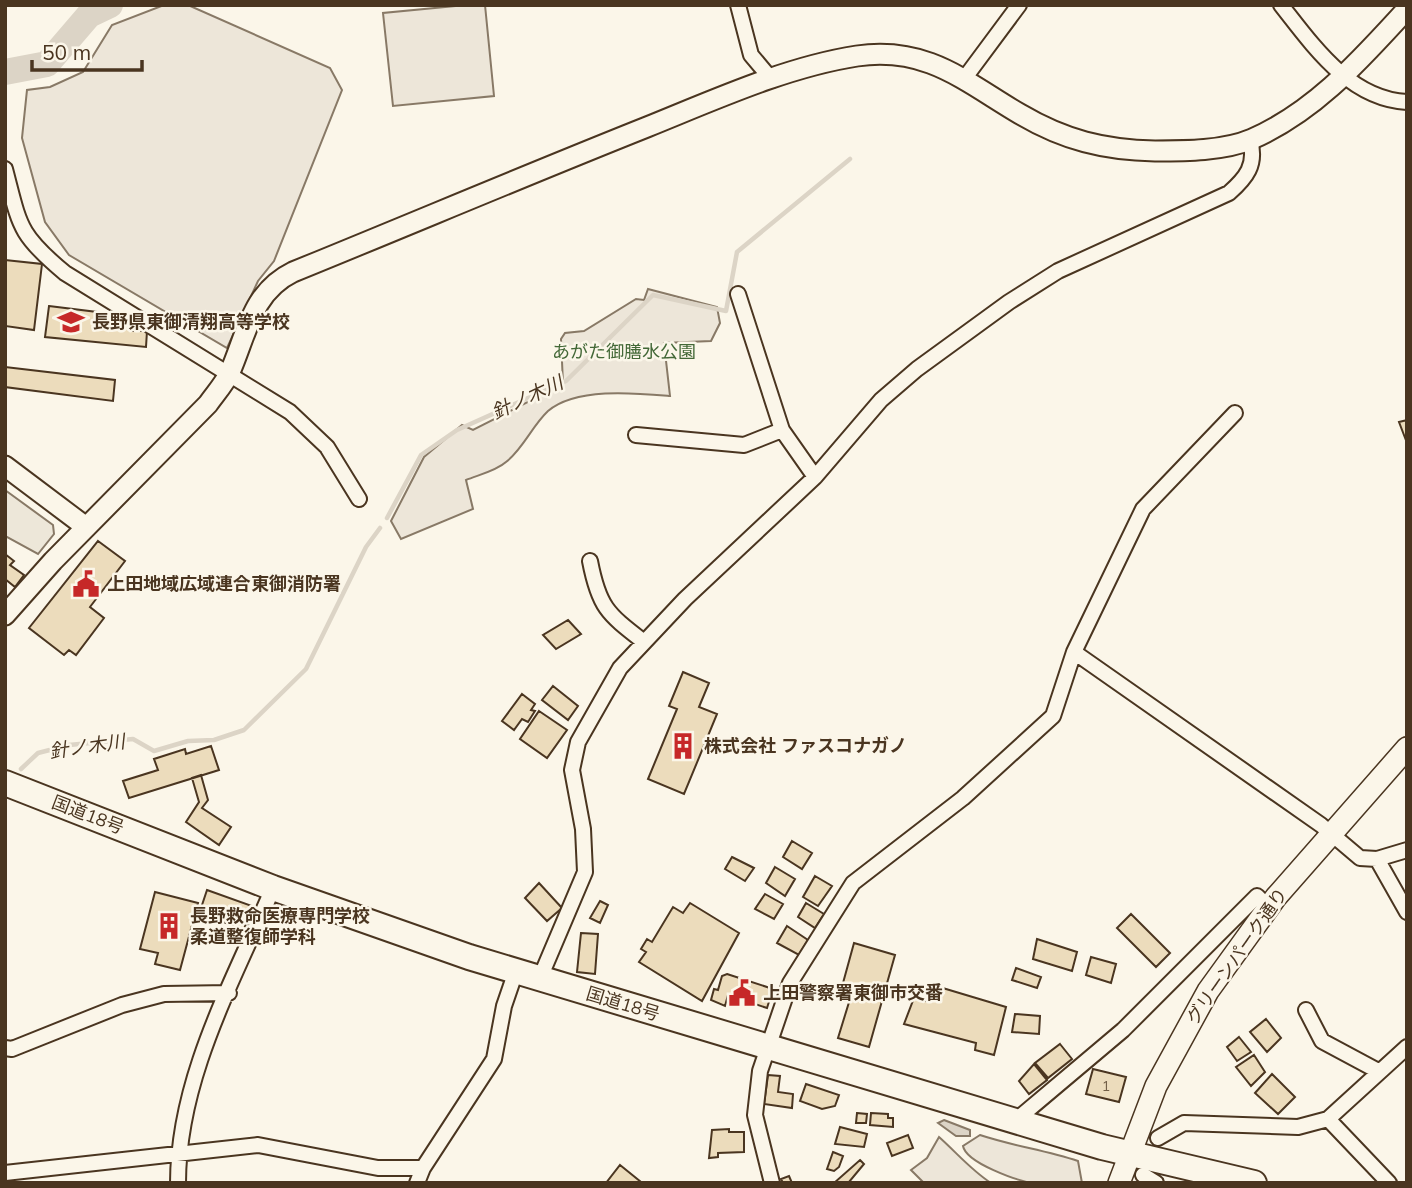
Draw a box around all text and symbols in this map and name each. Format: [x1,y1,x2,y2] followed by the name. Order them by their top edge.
[32,28,142,72] scale bar
[42,39,91,65] text: 50 m
[56,307,86,337] school or university icon: 長野県東御清翔高等学校
[92,310,290,333] place label: 長野県東御清翔高等学校
[552,340,696,363] park label: あがた御膳水公園
[487,369,568,424] water label: 針ノ木川
[71,569,101,599] public building icon: 上田地域広域連合東御消防署
[107,572,341,595] place label: 上田地域広域連合東御消防署
[48,729,128,763] water label: 針ノ木川
[668,731,698,761] building icon: 株式会社 ファスコナガノ
[704,734,907,757] place label: 株式会社 ファスコナガノ
[49,790,128,839] street label: 国道18号
[1181,883,1292,1028] street label: グリーンパーク通り
[190,904,370,948] place label: 長野救命医療専門学校 柔道整復師学科
[154,911,184,941] building icon: 長野救命医療専門学校 柔道整復師学科
[727,978,757,1008] public building icon: 上田警察署東御市交番
[584,981,663,1026] street label: 国道18号
[763,981,943,1004] place label: 上田警察署東御市交番
[1102,1077,1110,1095] house number: 1

